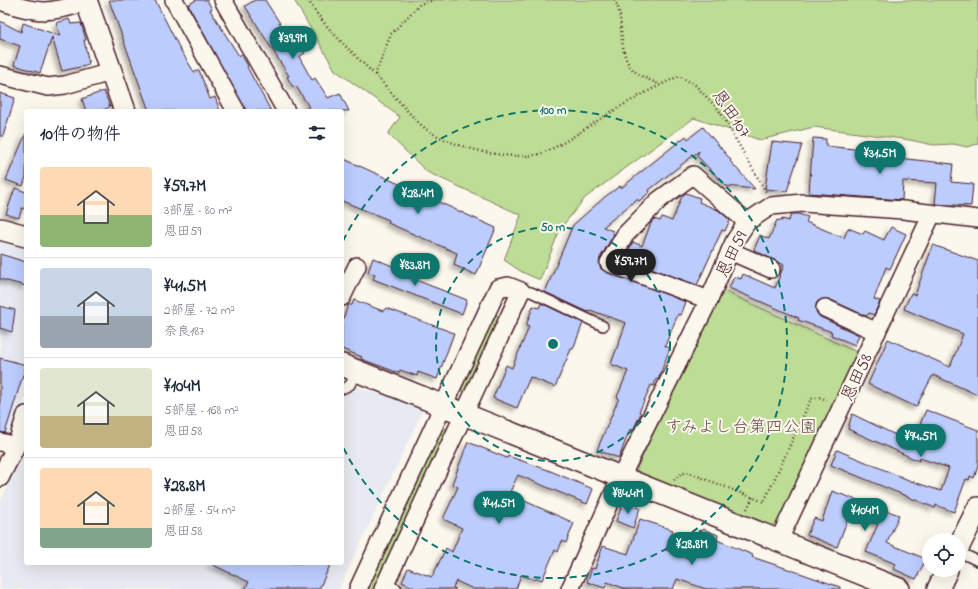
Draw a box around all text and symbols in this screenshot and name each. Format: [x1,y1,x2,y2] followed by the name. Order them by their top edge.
[260,26,326,60] pin: ¥39.9M
[279,29,307,48] text: ¥39.9M
[705,85,756,143] street label: 恩田107
[540,102,567,120] text: 100 m
[40,122,121,147] text: 10件の物件
[306,122,328,144] icon: filters
[847,141,913,175] pin: ¥31.5M
[864,144,896,163] text: ¥31.5M
[164,174,206,199] text: ¥59.7M
[385,181,451,215] pin: ¥28.4M
[72,183,120,231] icon: home
[402,184,434,203] text: ¥28.4M
[164,201,232,220] text: 3部屋 · 80 m²
[541,219,566,237] text: 50 m
[164,222,201,241] text: 恩田59
[710,227,754,282] street label: 恩田59
[598,249,664,283] pin: ¥59.7M
[615,252,647,271] text: ¥59.7M
[382,253,448,287] pin: ¥83.8M
[400,256,430,275] text: ¥83.8M
[164,274,207,299] text: ¥41.5M
[72,284,120,332] icon: home
[164,301,235,320] text: 2部屋 · 72 m²
[164,322,204,341] text: 奈良187
[546,337,560,351] centre of rings
[835,350,879,406] street label: 恩田58
[164,374,201,399] text: ¥104M
[72,384,120,432] icon: home
[164,401,239,420] text: 5部屋 · 168 m²
[665,415,817,440] park label: すみよし台第四公園
[164,422,202,441] text: 恩田58
[888,424,954,458] pin: ¥94.5M
[905,427,937,446] text: ¥94.5M
[164,474,206,499] text: ¥28.8M
[595,481,661,515] pin: ¥84.4M
[72,484,120,532] icon: home
[612,484,644,503] text: ¥84.4M
[466,491,532,525] pin: ¥41.5M
[483,494,515,513] text: ¥41.5M
[837,498,893,532] pin: ¥104M
[164,501,236,520] text: 2部屋 · 54 m²
[851,501,879,520] text: ¥104M
[164,522,202,541] text: 恩田58
[659,532,725,566] pin: ¥28.8M
[922,533,966,577] map controls
[922,533,966,577] button: locate
[676,535,708,554] text: ¥28.8M

